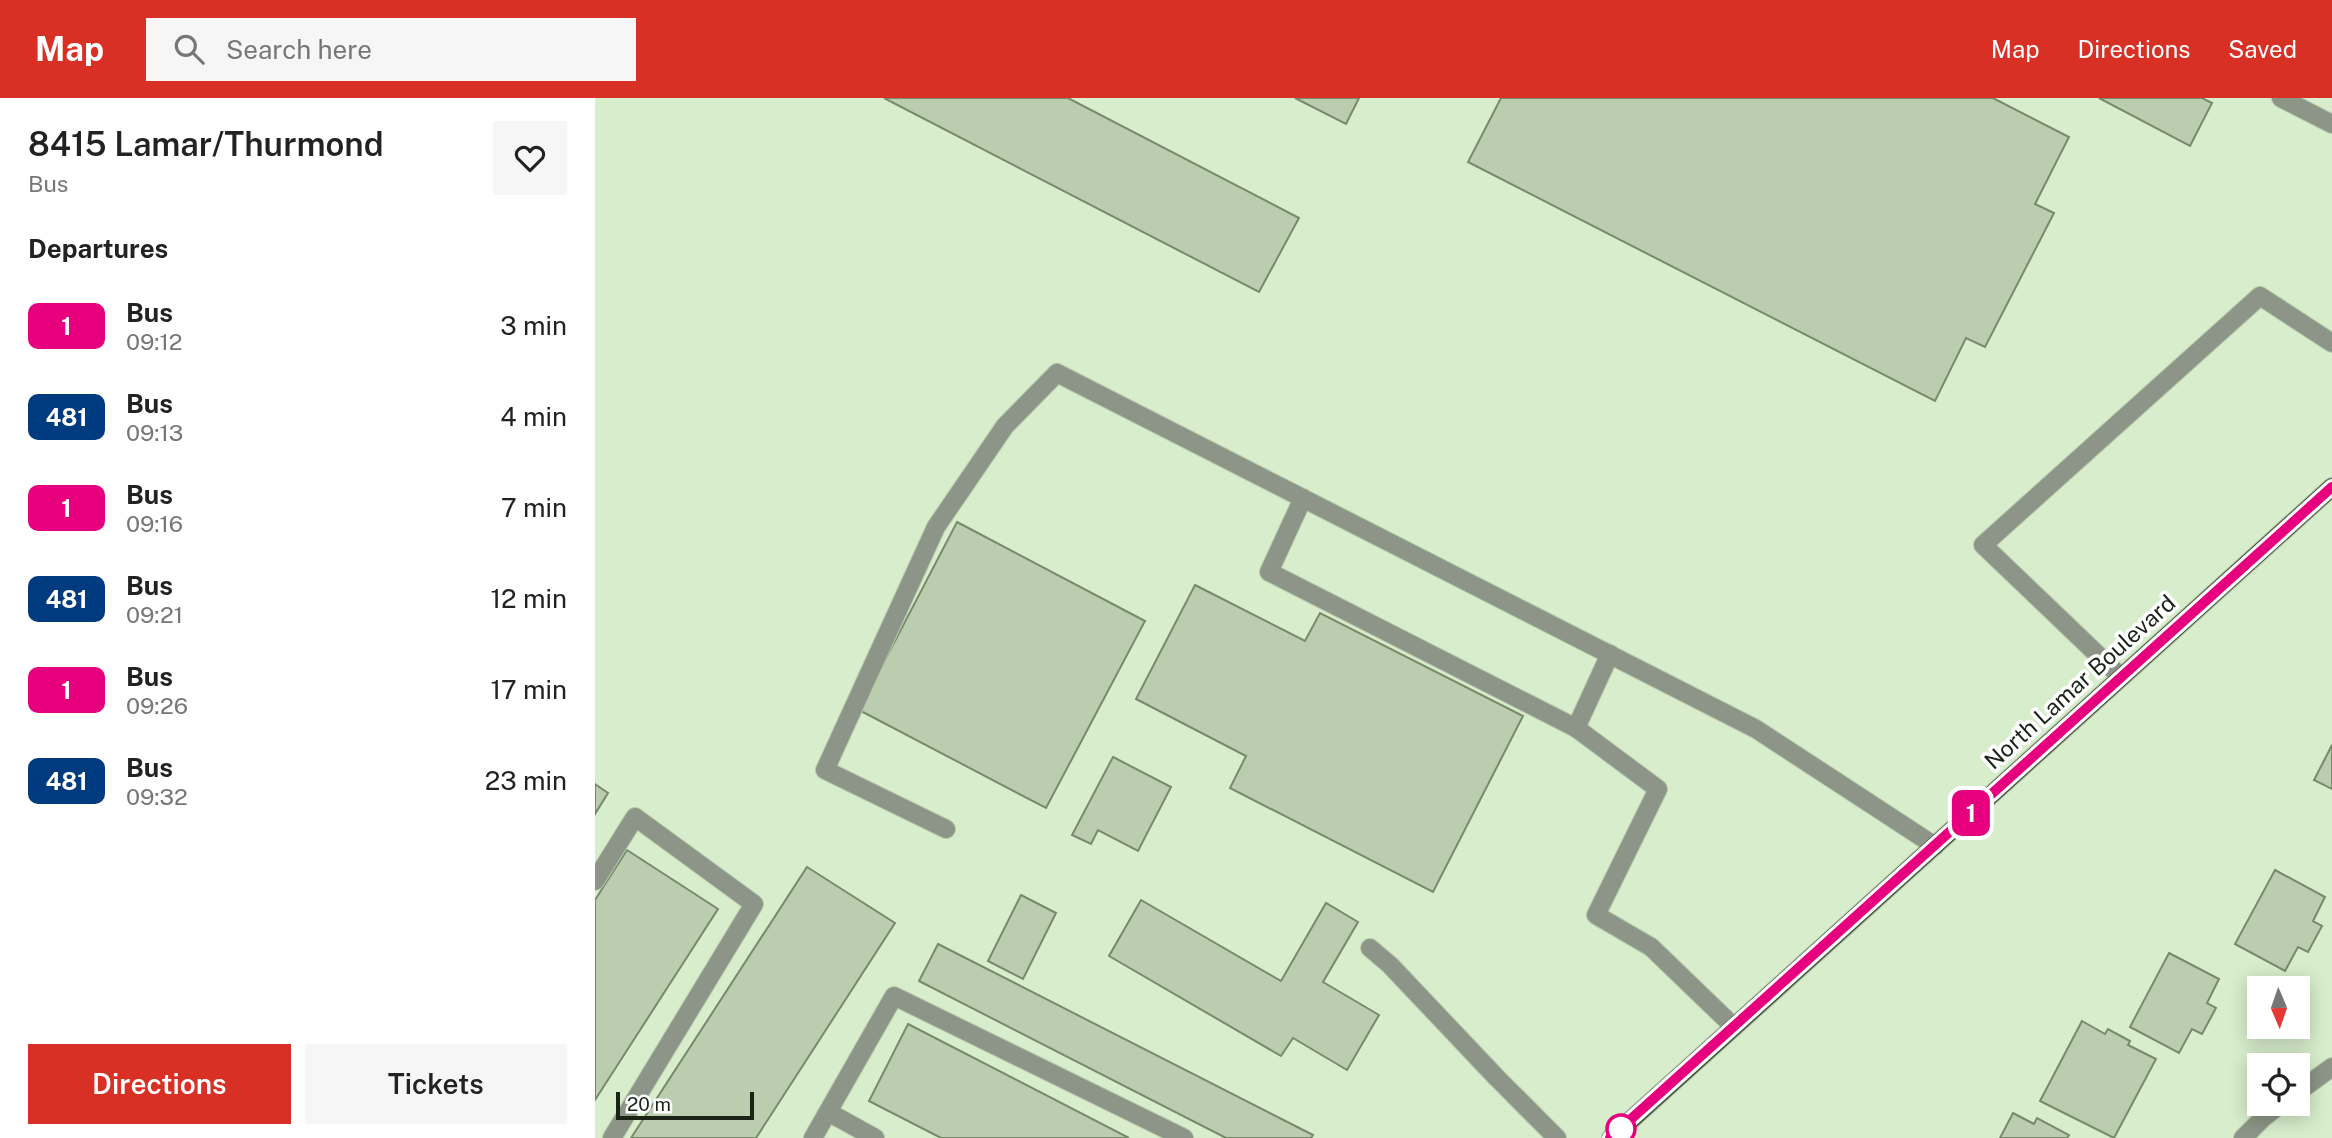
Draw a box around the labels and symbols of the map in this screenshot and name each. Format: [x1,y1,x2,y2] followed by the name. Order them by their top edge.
[1979,589,2181,774] street label: North Lamar Boulevard
[1948,790,1994,836] line badge: 1
[2247,976,2310,1040] north arrow
[616,1089,754,1121] scale bar
[1606,1114,1636,1138] unlabelled marker

